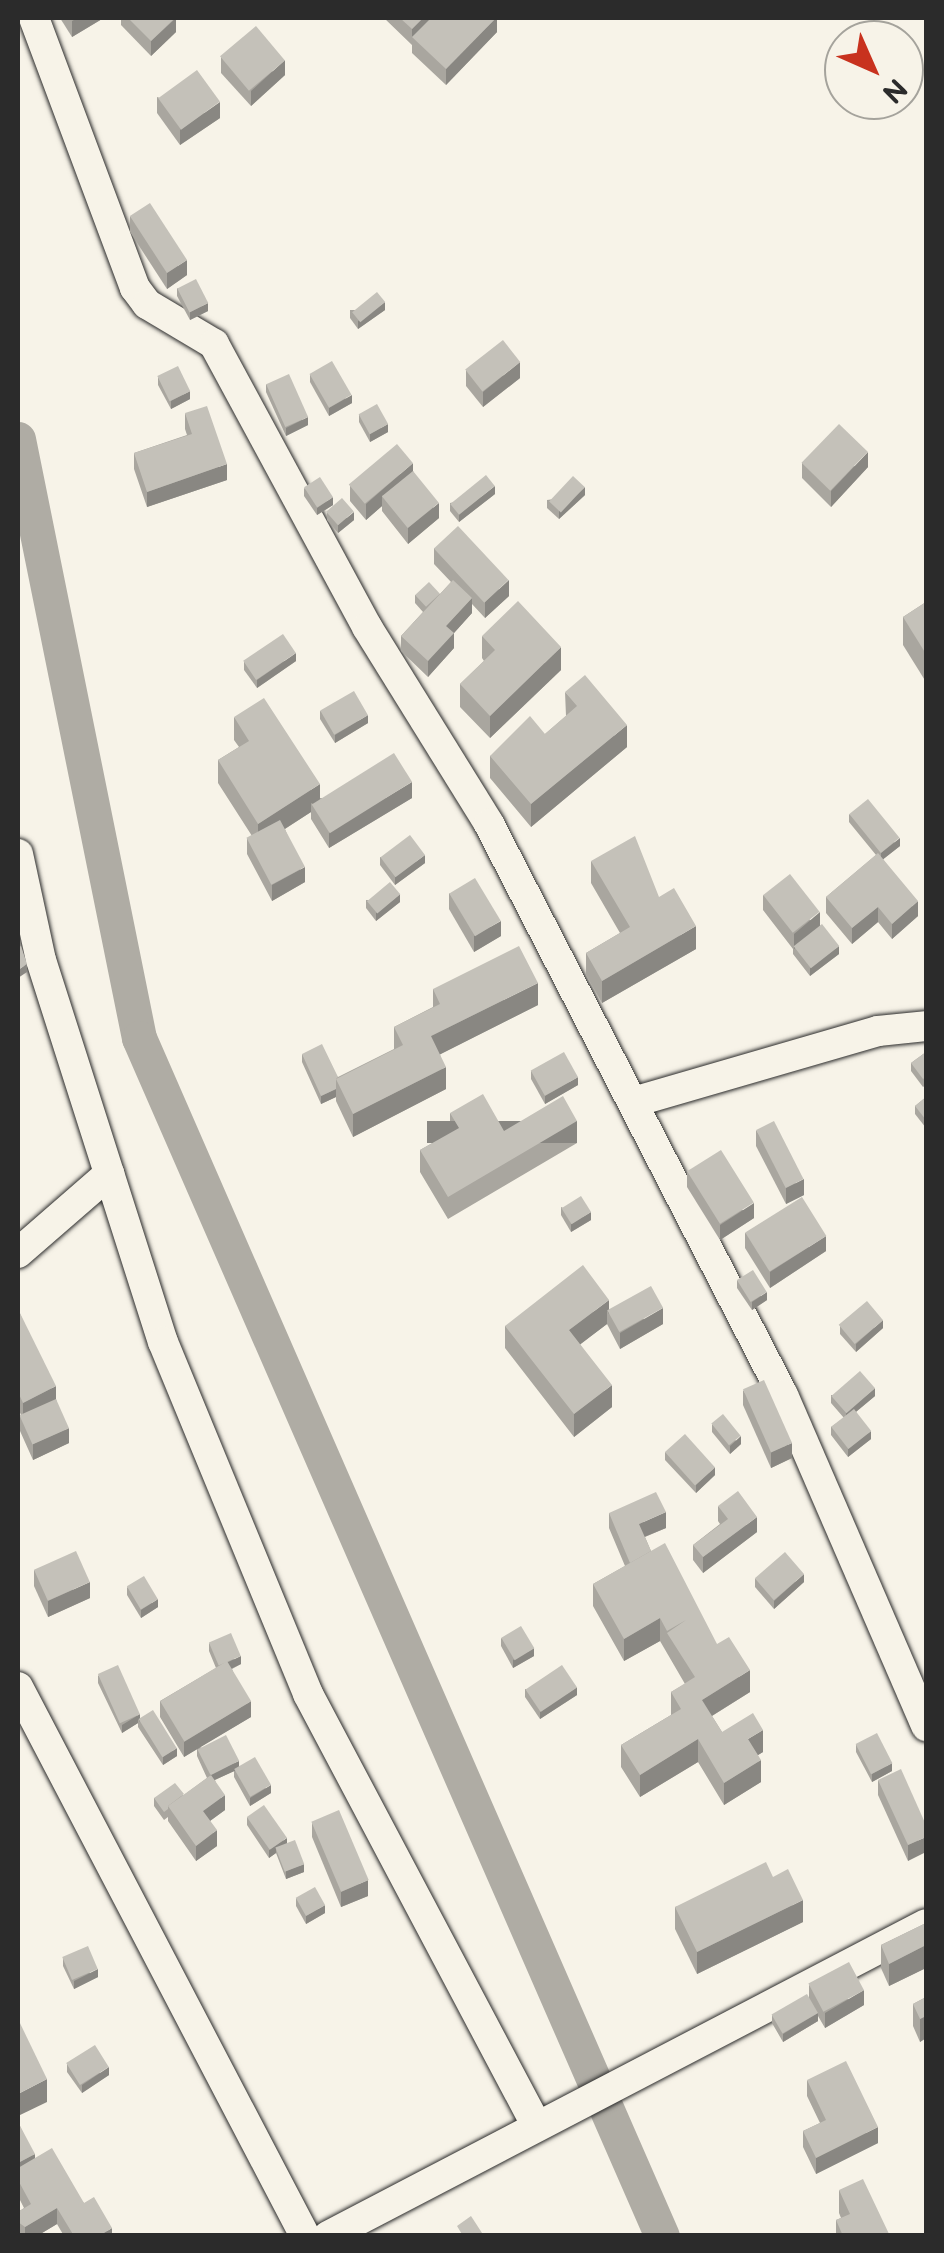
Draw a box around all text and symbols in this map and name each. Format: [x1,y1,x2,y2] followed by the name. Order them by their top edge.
[824,20,924,120] north arrow
[875,71,913,109] text: N

